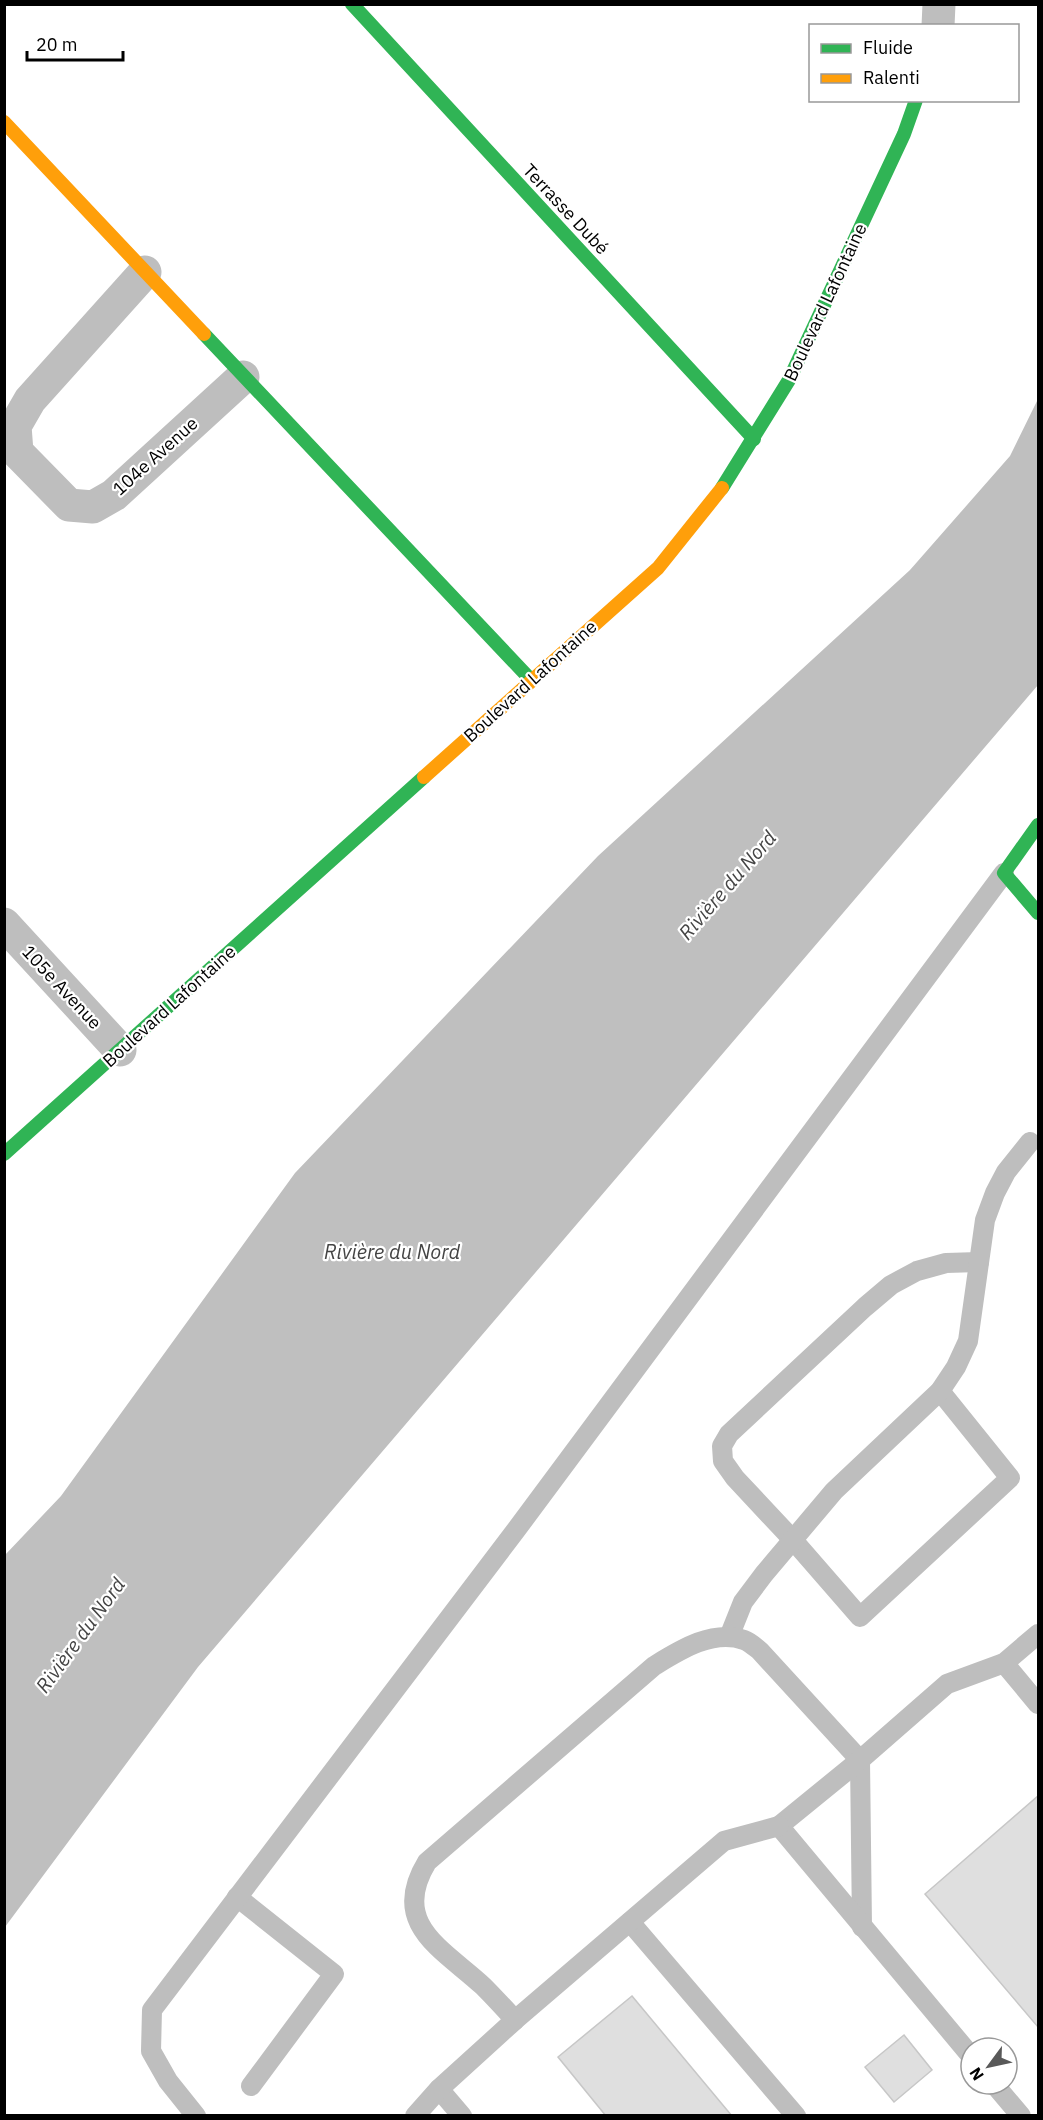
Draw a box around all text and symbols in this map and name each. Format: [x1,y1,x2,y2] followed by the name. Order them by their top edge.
[27,24,123,62] scale bar
[809,24,1019,102] legend
[36,33,78,56] text: 20 m
[863,36,913,59] text: Fluide
[863,66,920,89] text: Ralenti
[518,159,614,259] street label: Terrasse Dubé
[778,219,872,385] street label: Boulevard Lafontaine
[108,412,202,500] street label: 104e Avenue
[459,615,601,747] street label: Boulevard Lafontaine
[672,825,782,945] water label: Rivière du Nord
[17,940,107,1034] street label: 105e Avenue
[98,940,240,1072] street label: Boulevard Lafontaine
[324,1238,460,1265] water label: Rivière du Nord
[29,1572,131,1698] water label: Rivière du Nord
[959,2036,1019,2096] north arrow
[965,2064,988,2084] text: N

